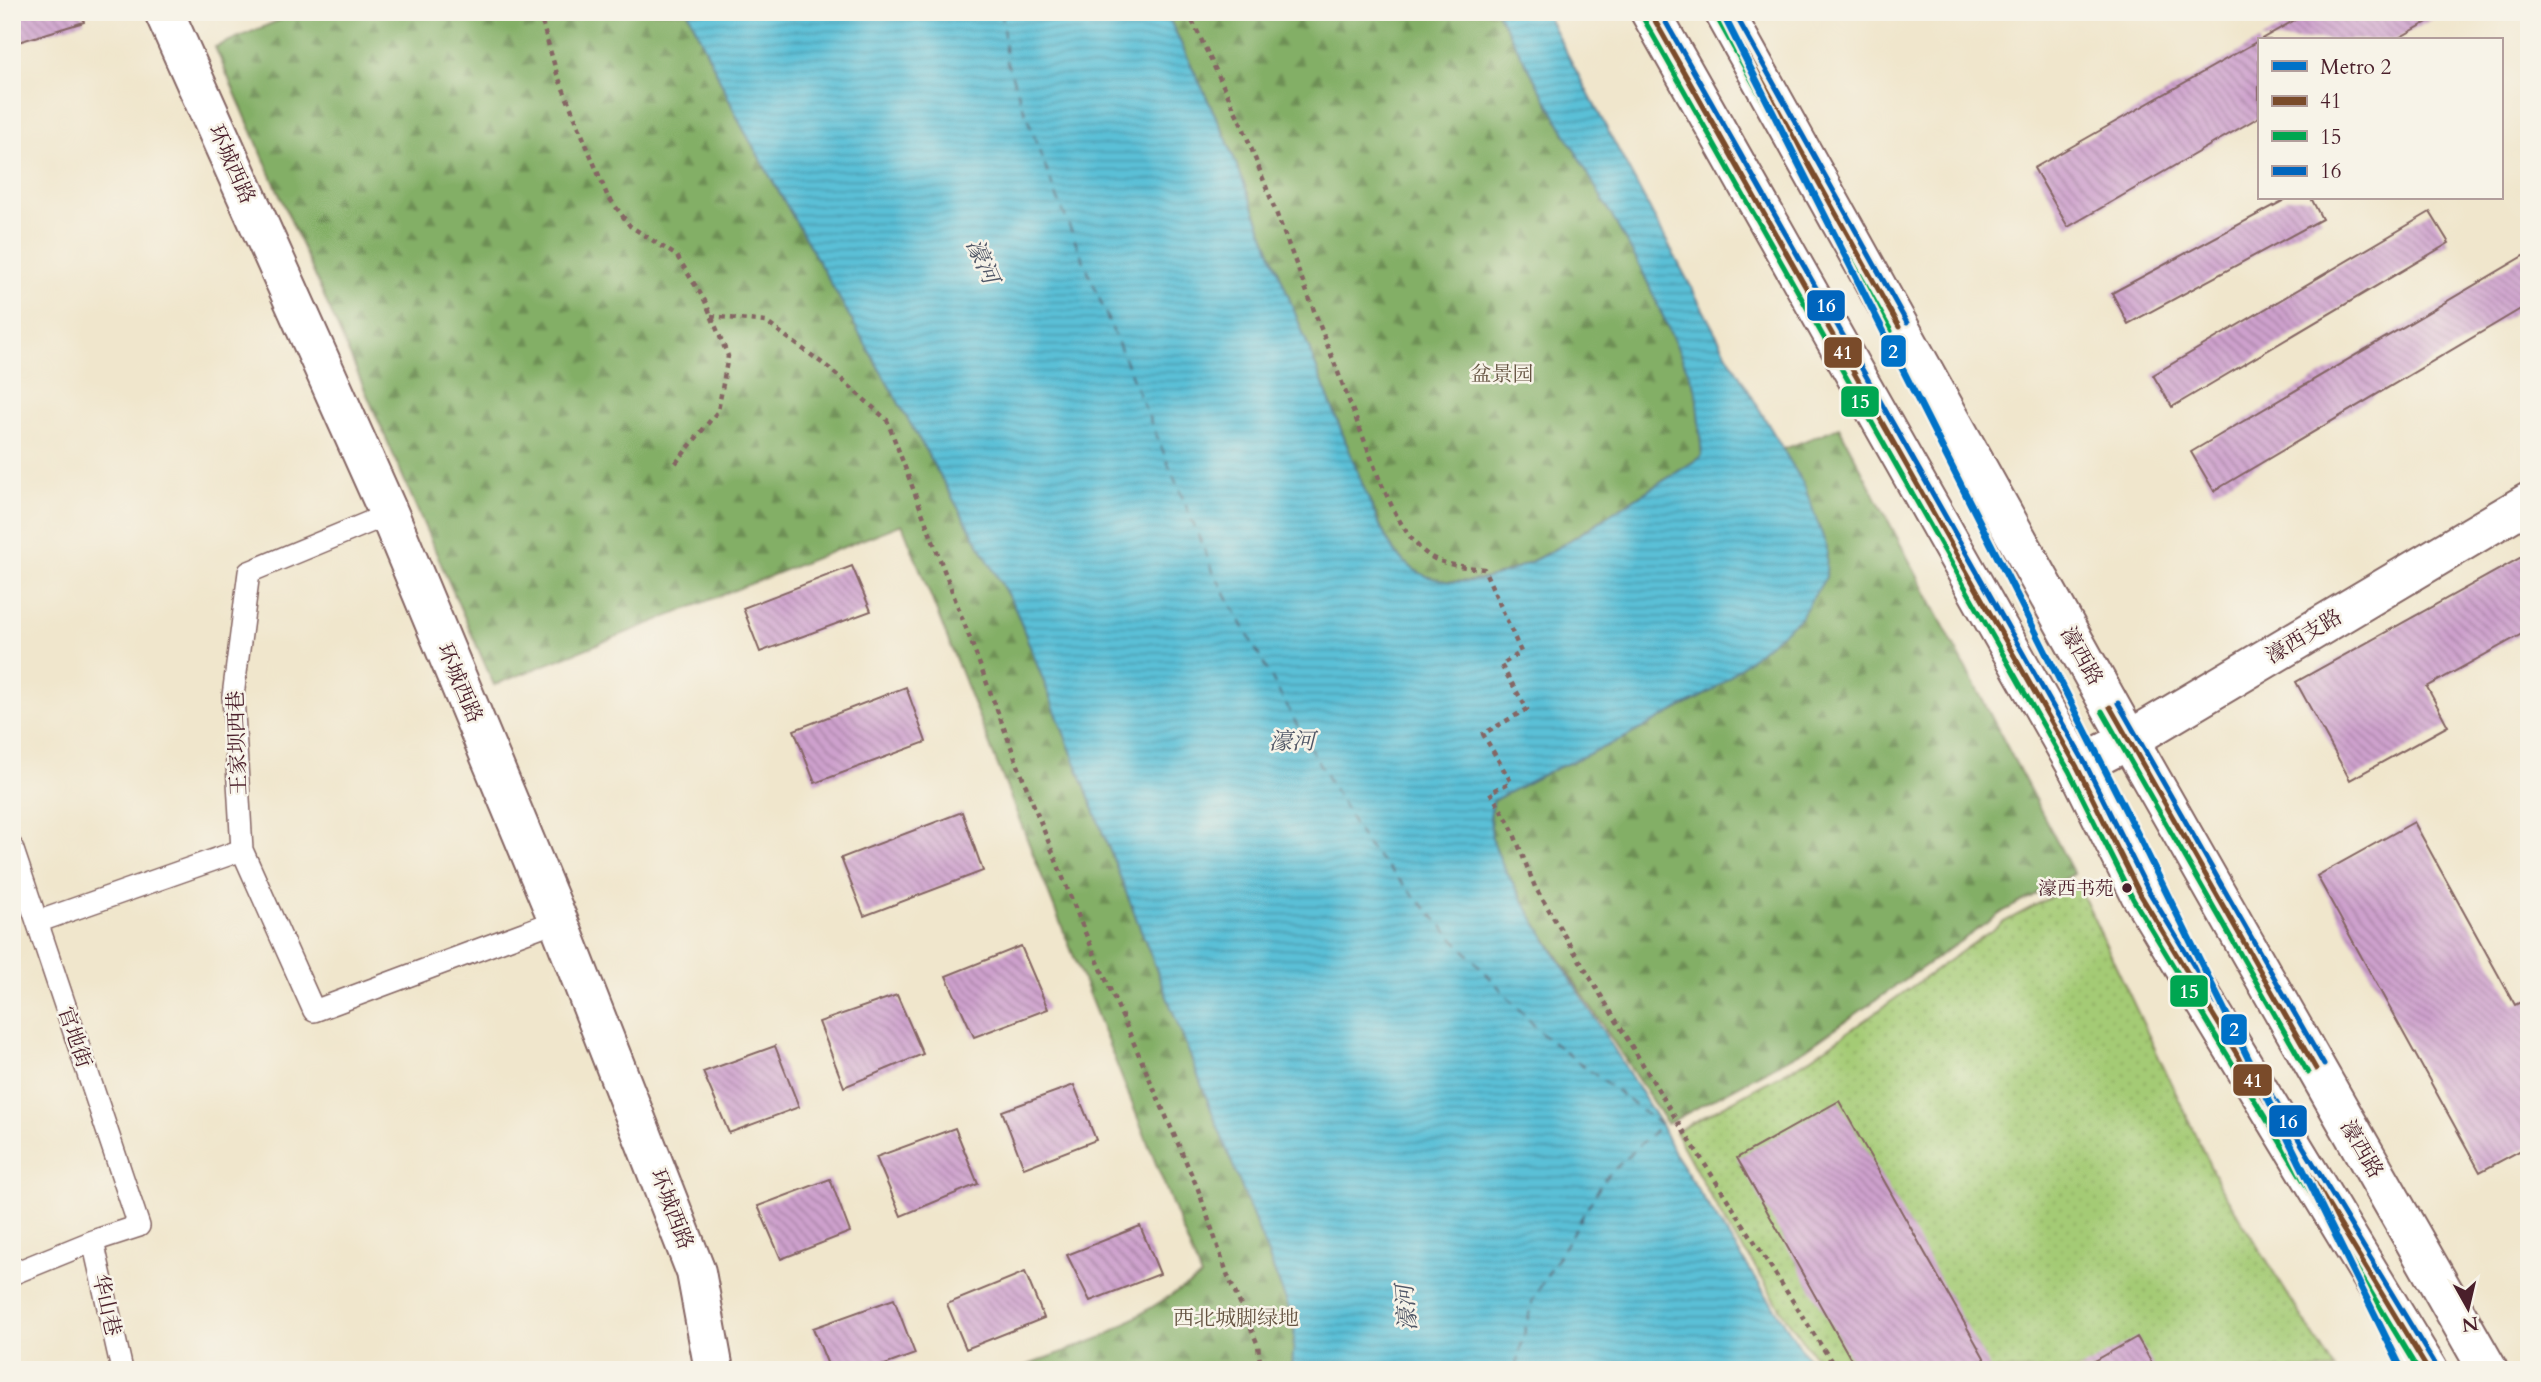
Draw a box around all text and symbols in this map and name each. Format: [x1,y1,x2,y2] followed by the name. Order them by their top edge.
[2258,38,2502,200] legend
[2320,53,2392,82] text: Metro 2
[2320,87,2342,116] text: 41
[201,120,262,208] street label: 环城西路
[2320,123,2342,152] text: 15
[2320,157,2342,186] text: 16
[959,234,1008,292] water label: 濠河
[1806,289,1846,322] line badge: 16
[1816,293,1836,319] text: 16
[1880,334,1907,368] line badge: 2
[1823,336,1863,369] line badge: 41
[1888,339,1898,365] text: 2
[1833,340,1853,366] text: 41
[1471,360,1534,389] park label: 盆景园
[1840,385,1880,418] line badge: 15
[1850,389,1870,415] text: 15
[2261,602,2348,670] street label: 濠西支路
[2054,622,2110,691] street label: 濠西路
[430,639,489,728] street label: 环城西路
[221,690,254,796] street label: 王家坝西巷
[1269,726,1319,757] water label: 濠河
[2038,876,2114,902] place label: 濠西书苑
[2120,881,2134,895] marker: 濠西书苑
[2169,974,2209,1008] line badge: 15
[2179,979,2199,1005] text: 15
[51,1003,98,1072] street label: 官地街
[2220,1013,2248,1046] line badge: 2
[2229,1017,2239,1043] text: 2
[2232,1063,2273,1097] line badge: 41
[2243,1068,2263,1094] text: 41
[2268,1104,2308,1138] line badge: 16
[2278,1109,2298,1135] text: 16
[2333,1115,2390,1184] street label: 濠西路
[643,1165,700,1254] street label: 环城西路
[85,1271,128,1339] street label: 华山巷
[2432,1274,2502,1344] north arrow
[1389,1280,1424,1332] water label: 濠河
[1173,1304,1299,1333] park label: 西北城脚绿地
[2460,1310,2480,1338] text: N

